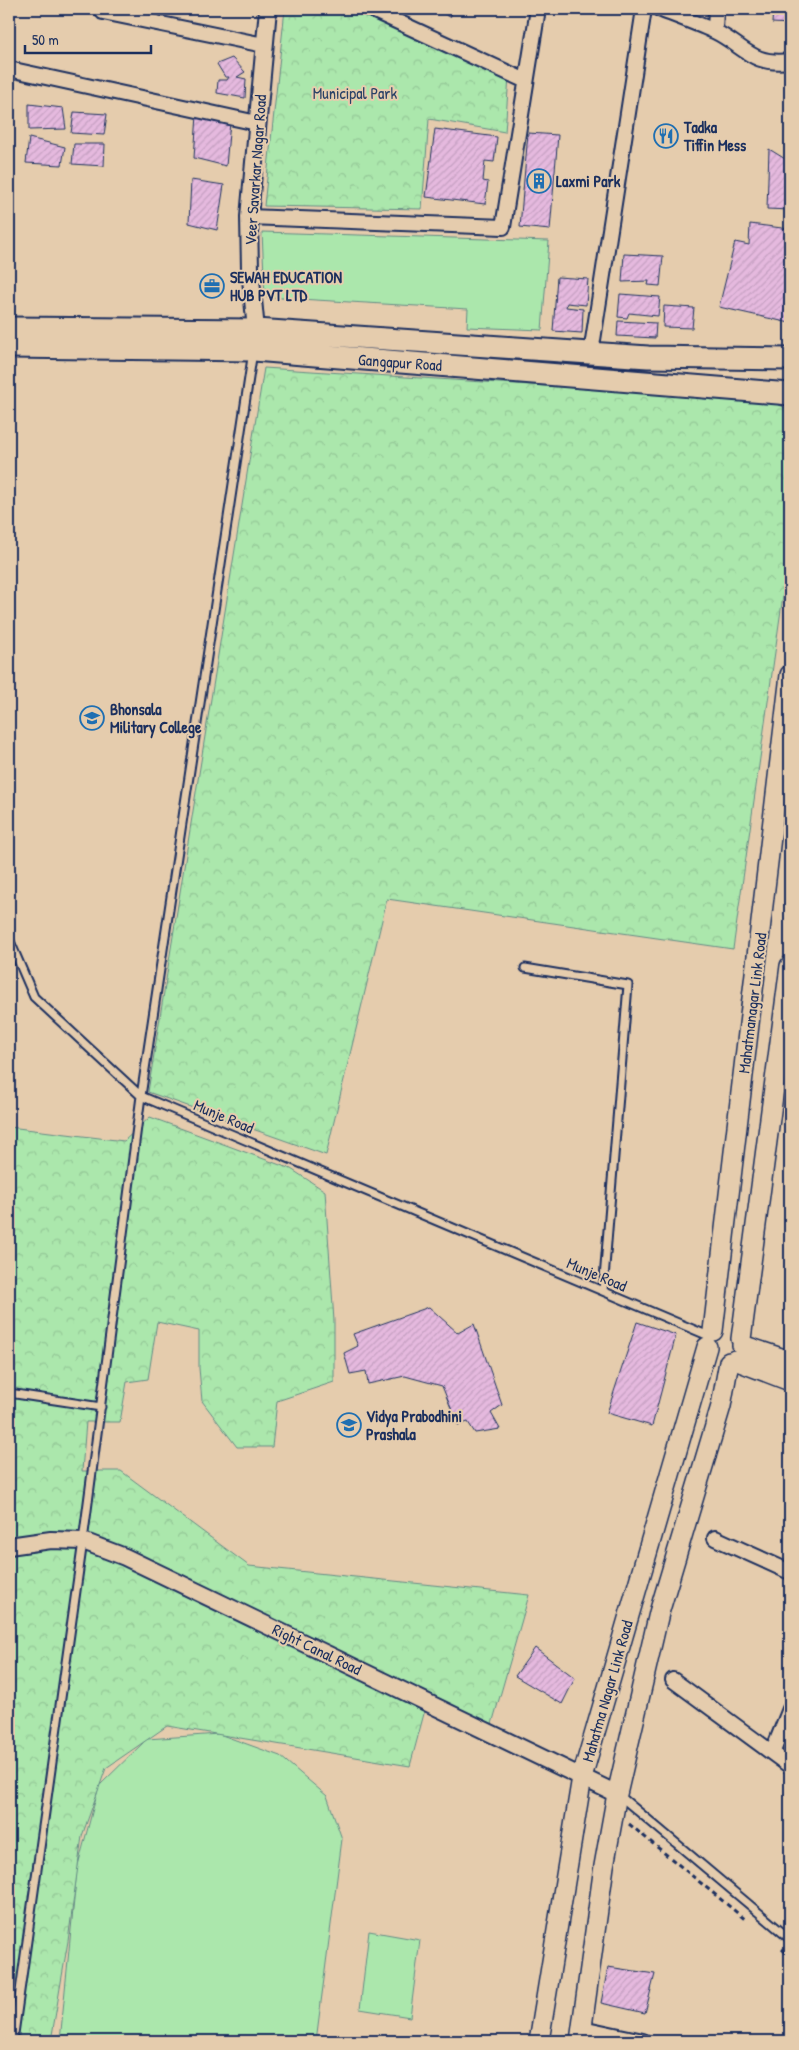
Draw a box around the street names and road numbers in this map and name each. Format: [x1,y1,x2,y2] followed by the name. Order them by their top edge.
[239,94,271,246] street label: Veer Savarkar Nagar Road
[357,348,443,376] street label: Gangapur Road
[732,931,772,1075] street label: Mahatmanagar Link Road
[191,1094,257,1138] street label: Munje Road
[564,1252,630,1296] street label: Munje Road
[269,1618,365,1680] street label: Right Canal Road
[576,1618,638,1764] street label: Mahatma Nagar Link Road

